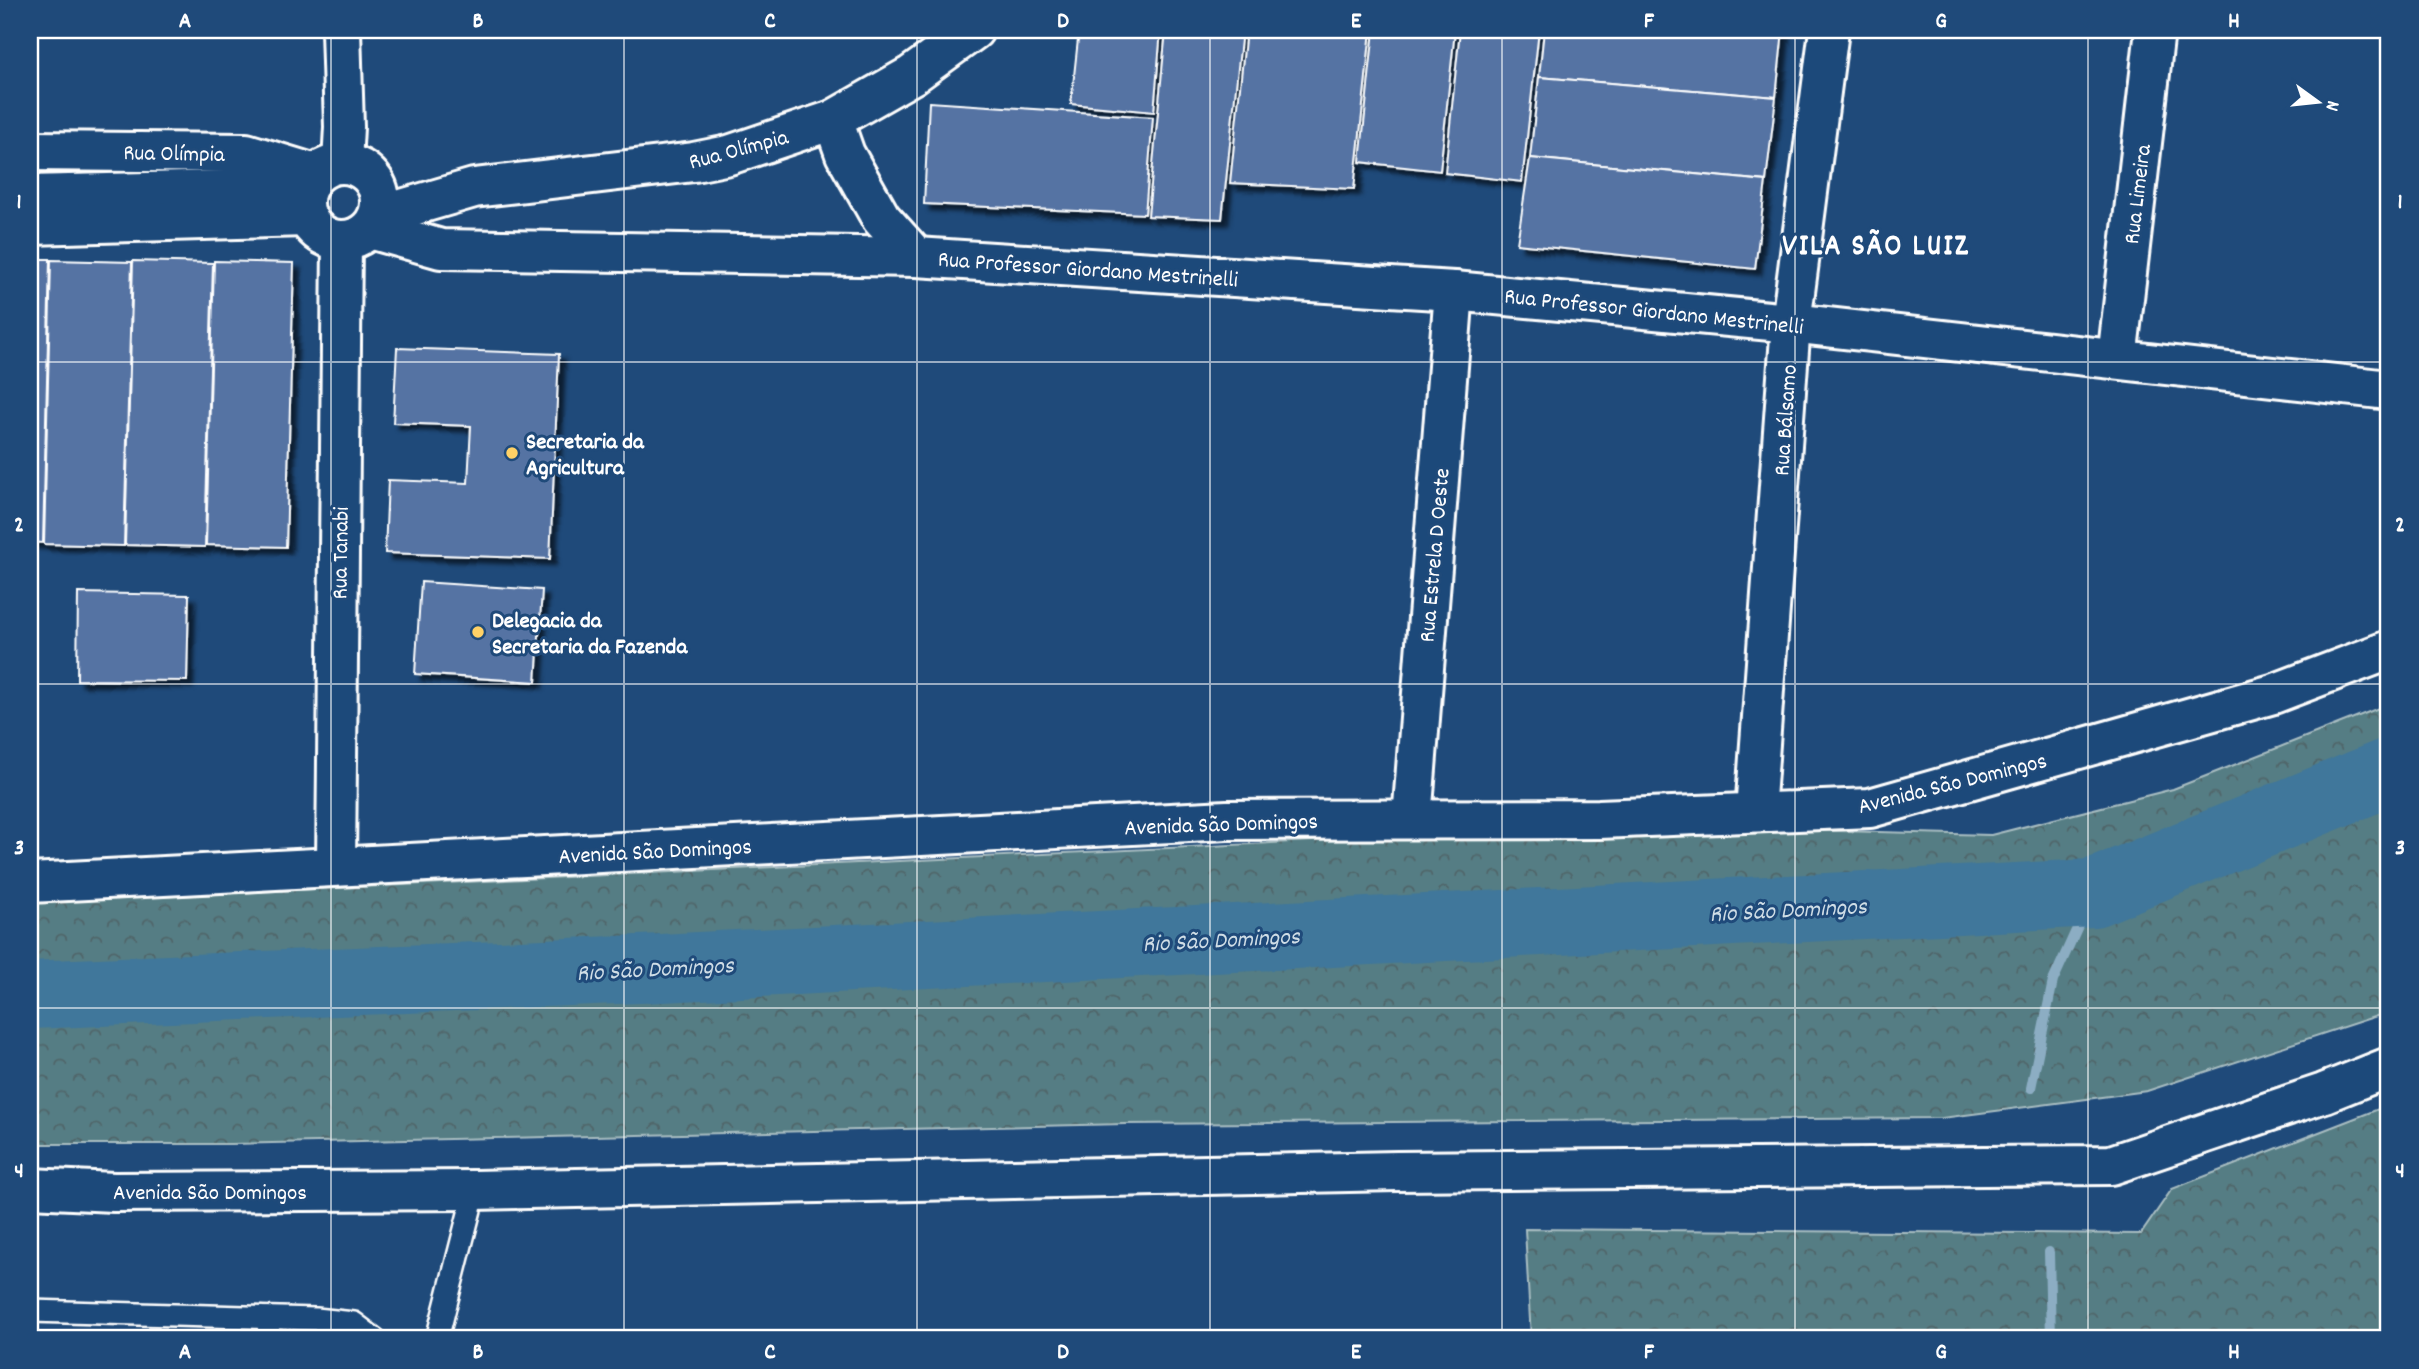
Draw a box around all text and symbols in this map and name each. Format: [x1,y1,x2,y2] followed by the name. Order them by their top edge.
[179,6,191,39] text: A
[473,6,484,39] text: B
[764,6,776,39] text: C
[1057,6,1069,39] text: D
[1351,6,1362,39] text: E
[1644,6,1655,39] text: F
[1935,6,1947,39] text: G
[2228,6,2240,39] text: H
[2282,66,2352,136] north arrow
[2317,97,2345,114] text: N
[686,122,793,180] street label: Rua Olímpia
[123,138,226,173] street label: Rua Olímpia
[2117,141,2162,246] street label: Rua Limeira
[16,187,22,220] text: 1
[2397,187,2403,220] text: 1
[1782,227,1970,270] district label: VILA SÃO LUIZ
[937,245,1239,298] street label: Rua Professor Giordano Mestrinelli
[1502,281,1805,346] street label: Rua Professor Giordano Mestrinelli
[1767,363,1808,477] street label: Rua Bálsamo
[526,427,645,486] place label: Secretaria da Agricultura
[504,445,520,461] marker: Secretaria da Agricultura
[1412,467,1461,644] street label: Rua Estrela D Oeste
[325,506,360,600] street label: Rua Tanabi
[14,510,24,543] text: 2
[2395,510,2405,543] text: 2
[492,606,688,665] place label: Delegacia da Secretaria da Fazenda
[470,624,486,640] marker: Delegacia da Secretaria da Fazenda
[1855,746,2051,825] street label: Avenida São Domingos
[1124,807,1319,846] street label: Avenida São Domingos
[558,832,753,875] street label: Avenida São Domingos
[14,833,24,866] text: 3
[2395,833,2405,866] text: 3
[1709,891,1868,933] water label: Rio São Domingos
[1142,921,1301,963] water label: Rio São Domingos
[576,950,735,992] water label: Rio São Domingos
[14,1156,24,1189] text: 4
[2395,1156,2405,1189] text: 4
[113,1178,307,1211] street label: Avenida São Domingos
[179,1337,191,1369] text: A
[473,1337,484,1369] text: B
[764,1337,776,1369] text: C
[1057,1337,1069,1369] text: D
[1351,1337,1362,1369] text: E
[1644,1337,1655,1369] text: F
[1935,1337,1947,1369] text: G
[2228,1337,2240,1369] text: H

